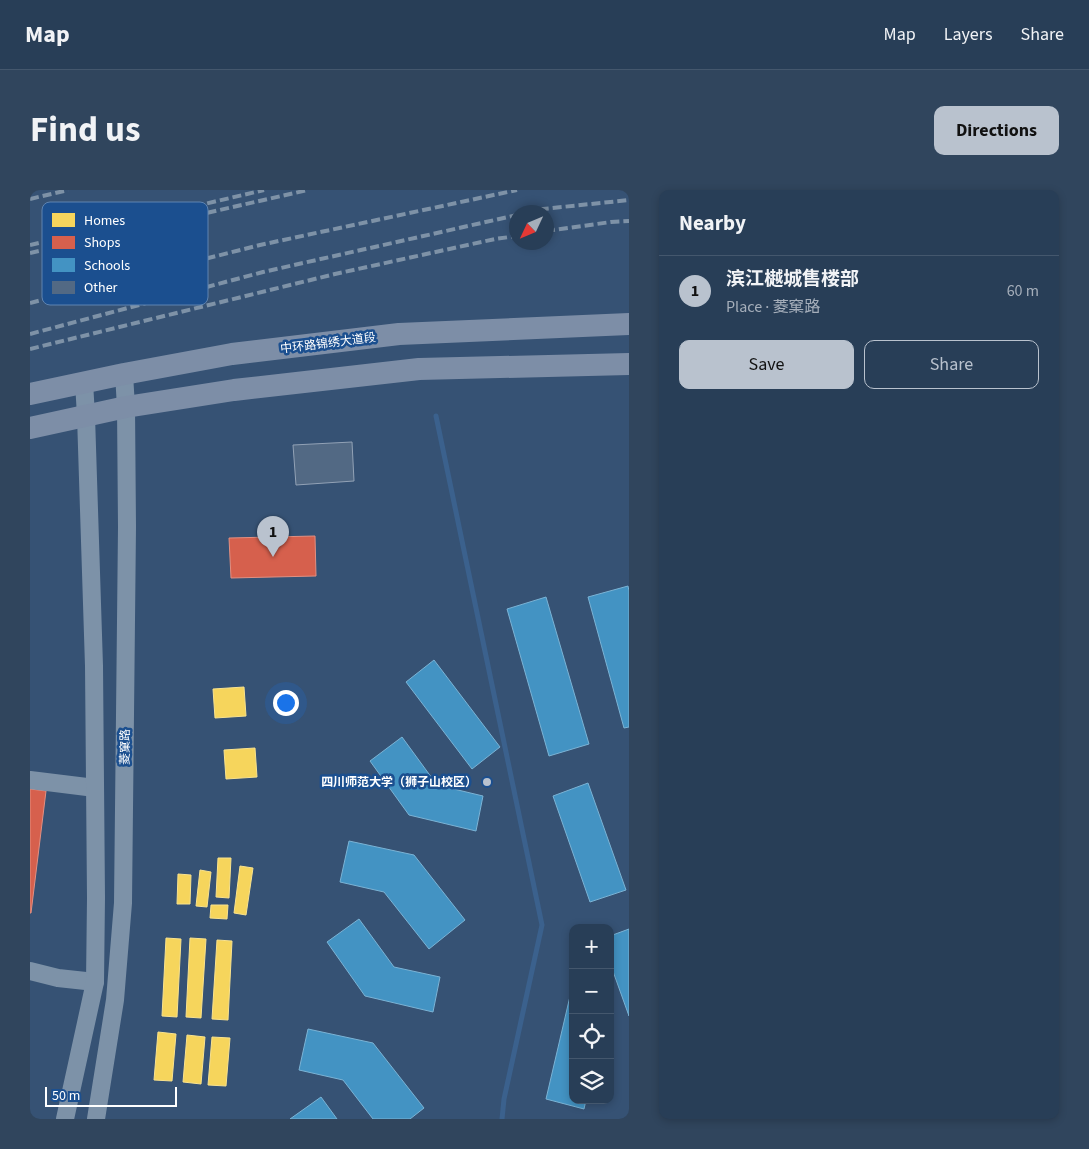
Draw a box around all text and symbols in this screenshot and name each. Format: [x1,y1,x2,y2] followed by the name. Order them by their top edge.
[25,17,70,52] text: Map
[884,22,916,47] text: Map
[944,22,993,47] text: Layers
[1021,22,1064,47] text: Share
[30,105,140,155] text: Find us
[934,106,1059,155] button: Directions
[42,202,208,305] legend
[509,205,554,250] north arrow
[679,208,746,238] text: Nearby
[84,211,125,231] text: Homes
[84,233,120,253] text: Shops
[84,256,130,276] text: Schools
[726,266,859,293] text: 滨江樾城售楼部
[84,278,118,298] text: Other
[691,280,699,302] text: 1
[1007,280,1039,302] text: 60 m
[726,296,820,318] text: Place · 菱窠路
[279,329,377,358] street label: 中环路锦绣大道段
[679,340,854,389] button: Save
[864,340,1039,389] button: Share
[257,516,289,557] pin: 1
[273,690,299,716] your location
[117,729,134,765] street label: 菱窠路
[321,774,477,791] place label: 四川师范大学（狮子山校区）
[481,776,493,788] marker: 四川师范大学（狮子山校区）
[569,924,614,1104] map controls
[569,924,614,969] button: +
[569,969,614,1014] button: −
[569,1014,614,1059] button: locate
[569,1059,614,1104] button: layers
[45,1084,178,1107] scale bar
[52,1086,80,1106] text: 50 m

